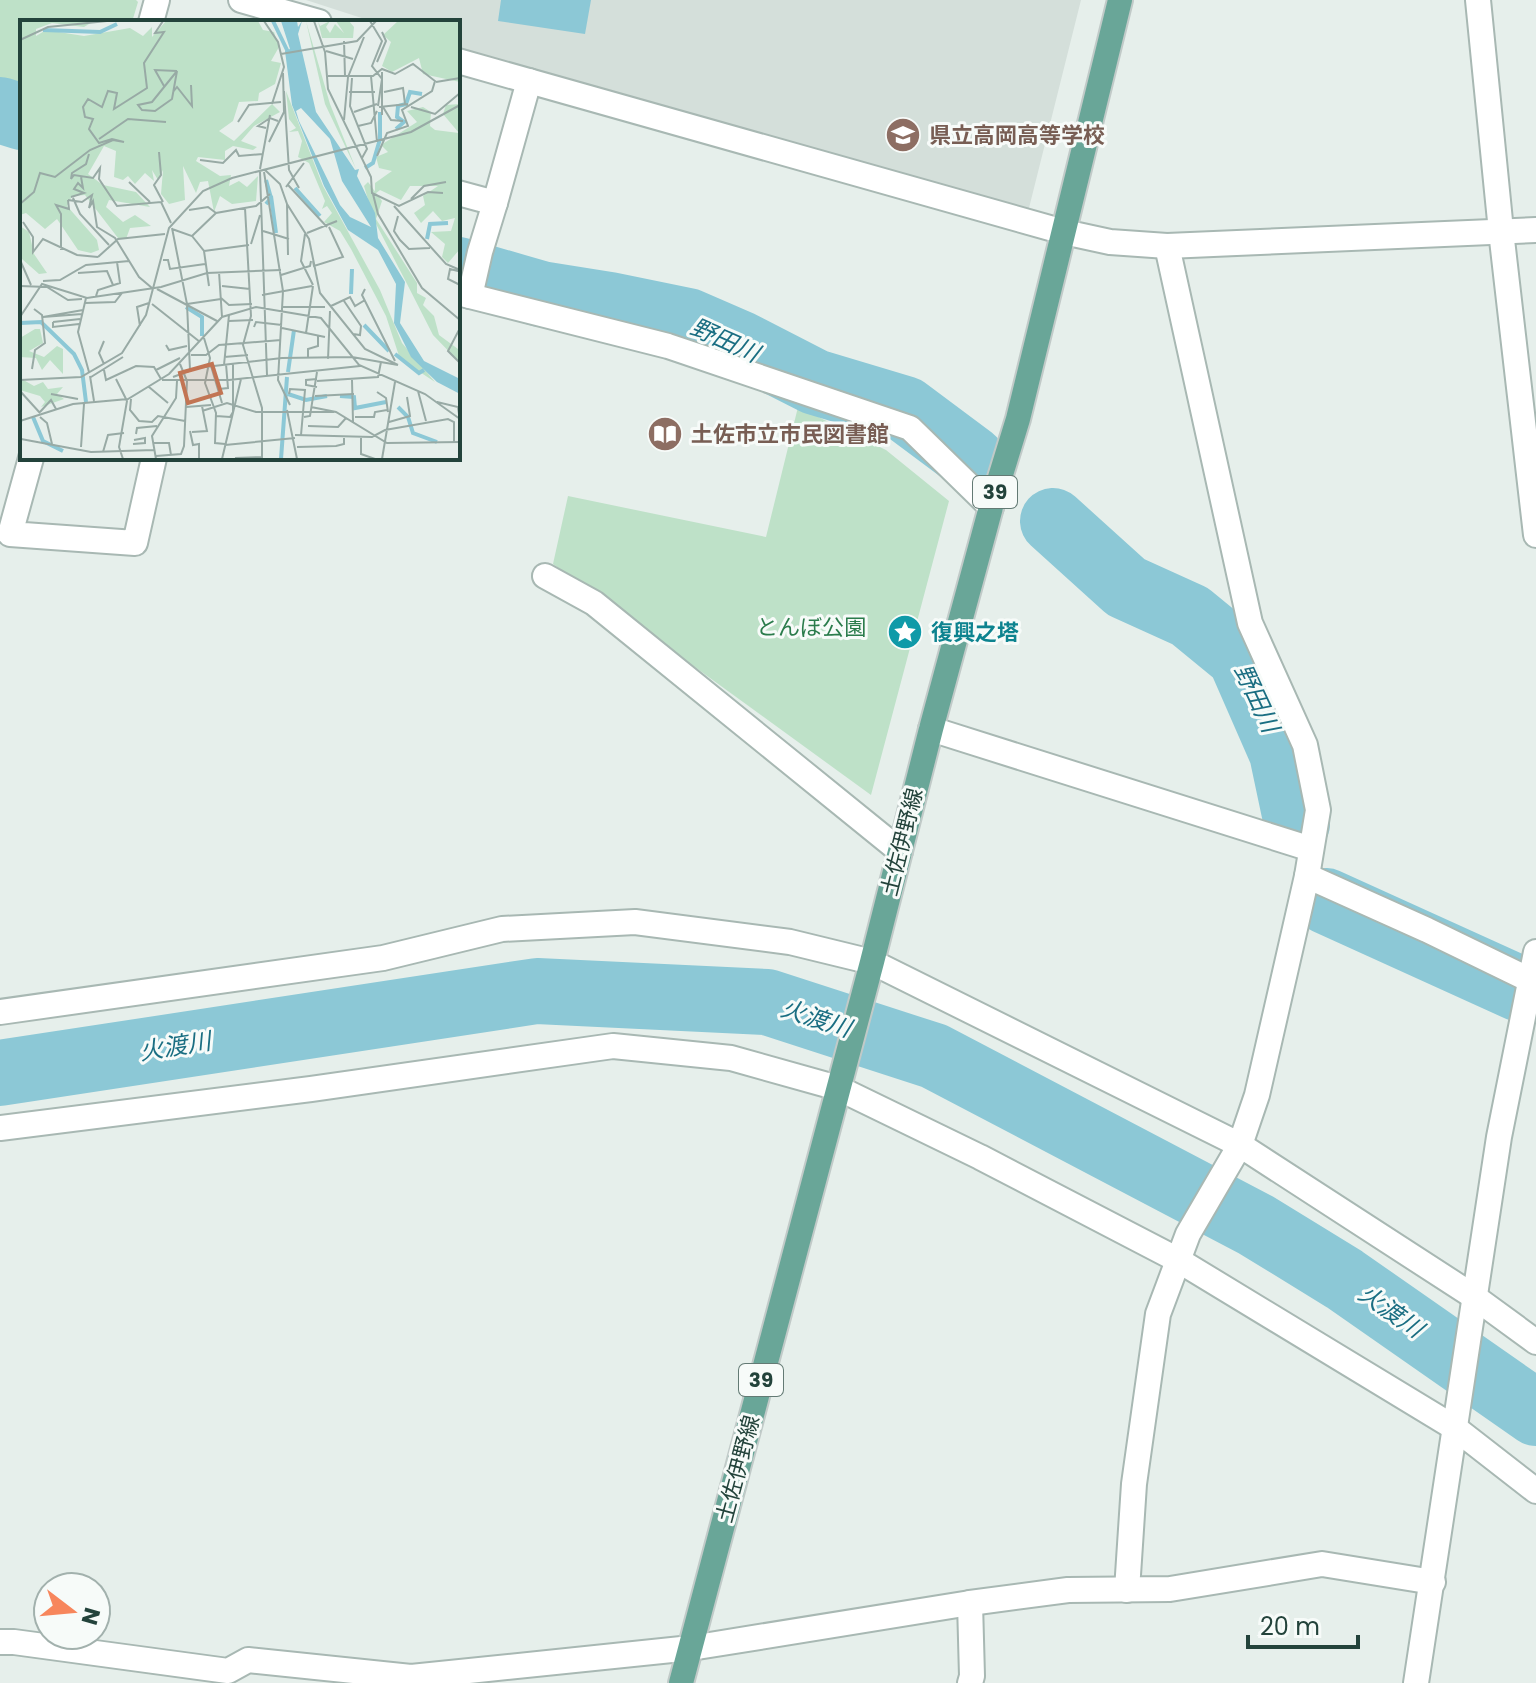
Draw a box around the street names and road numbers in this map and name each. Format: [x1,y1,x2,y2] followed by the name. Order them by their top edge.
[973,476,1017,508] road number: 39
[874,785,930,899] street label: 土佐伊野線
[739,1364,783,1396] road number: 39
[709,1412,767,1526] street label: 土佐伊野線

